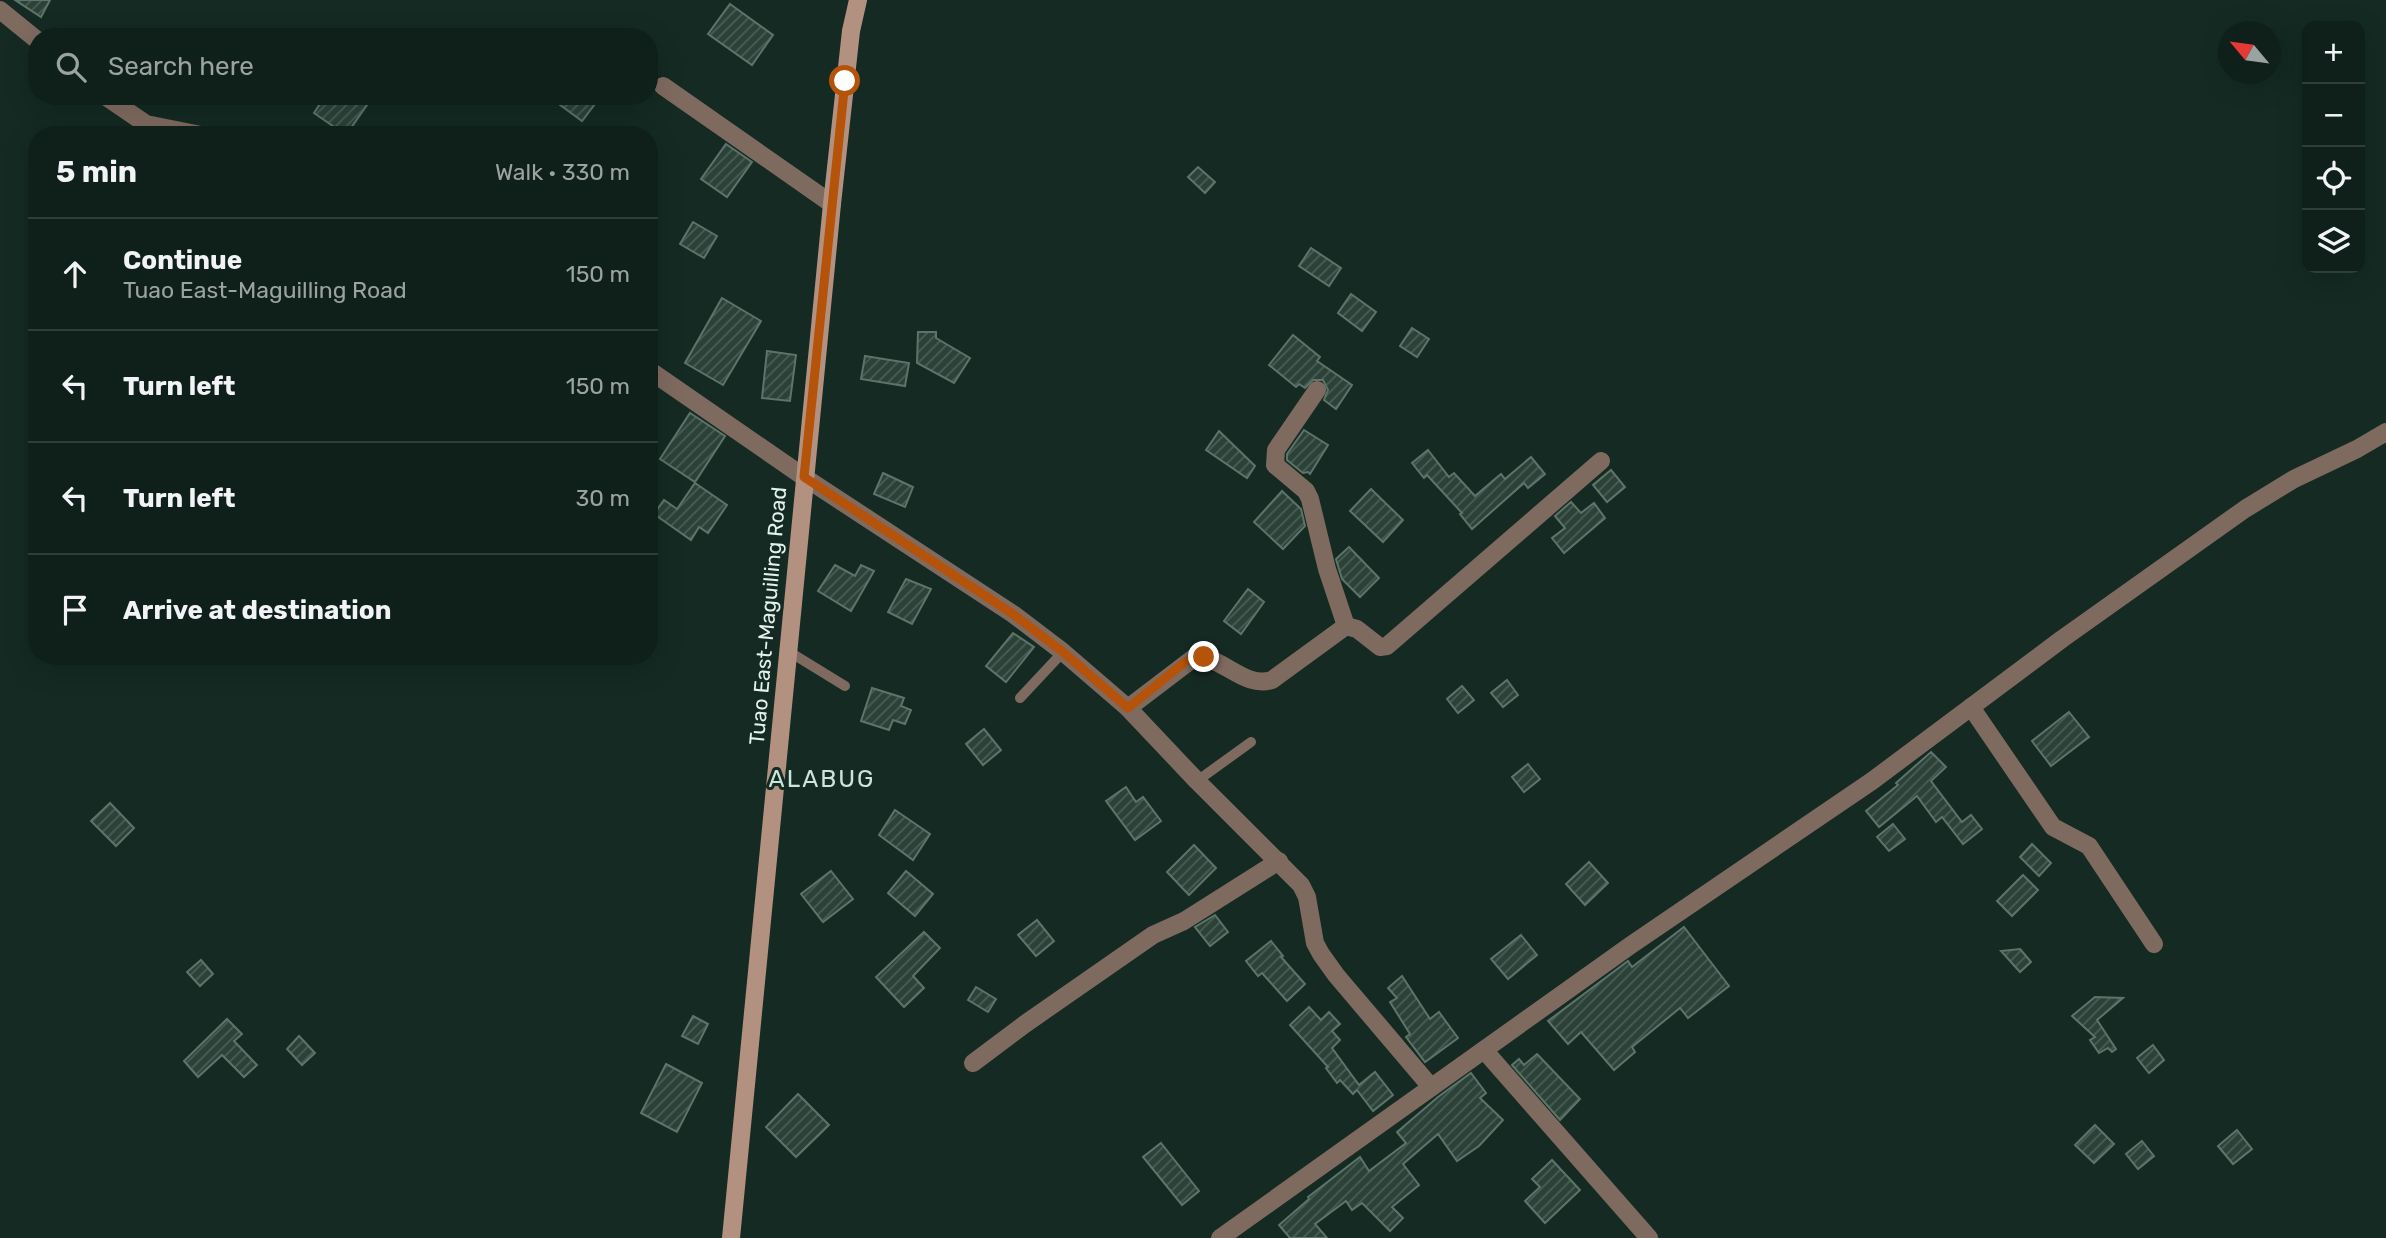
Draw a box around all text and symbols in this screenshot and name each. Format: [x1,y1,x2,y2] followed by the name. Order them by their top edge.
[2218,21,2281,84] north arrow
[2302,21,2365,273] map controls
[2302,21,2365,84] button: +
[28,28,658,105] search box
[52,48,90,86] icon: search
[108,51,254,82] text: Search here
[829,65,860,96] route start
[2302,84,2365,147] button: −
[2302,147,2365,210] button: locate
[56,154,137,190] text: 5 min
[495,158,630,186] text: Walk · 330 m
[2302,210,2365,273] button: layers
[123,245,242,276] text: Continue
[56,255,94,293] icon: ahead
[566,260,630,288] text: 150 m
[123,276,407,304] text: Tuao East-Maguilling Road
[56,367,94,405] icon: left
[123,371,235,402] text: Turn left
[566,372,630,400] text: 150 m
[56,479,94,517] icon: left
[123,483,235,514] text: Turn left
[575,484,630,512] text: 30 m
[744,486,791,746] street label: Tuao East-Maguilling Road
[56,591,94,629] icon: arrive
[123,595,391,626] text: Arrive at destination
[1188,641,1219,672] route end
[769,765,875,793] district label: ALABUG

